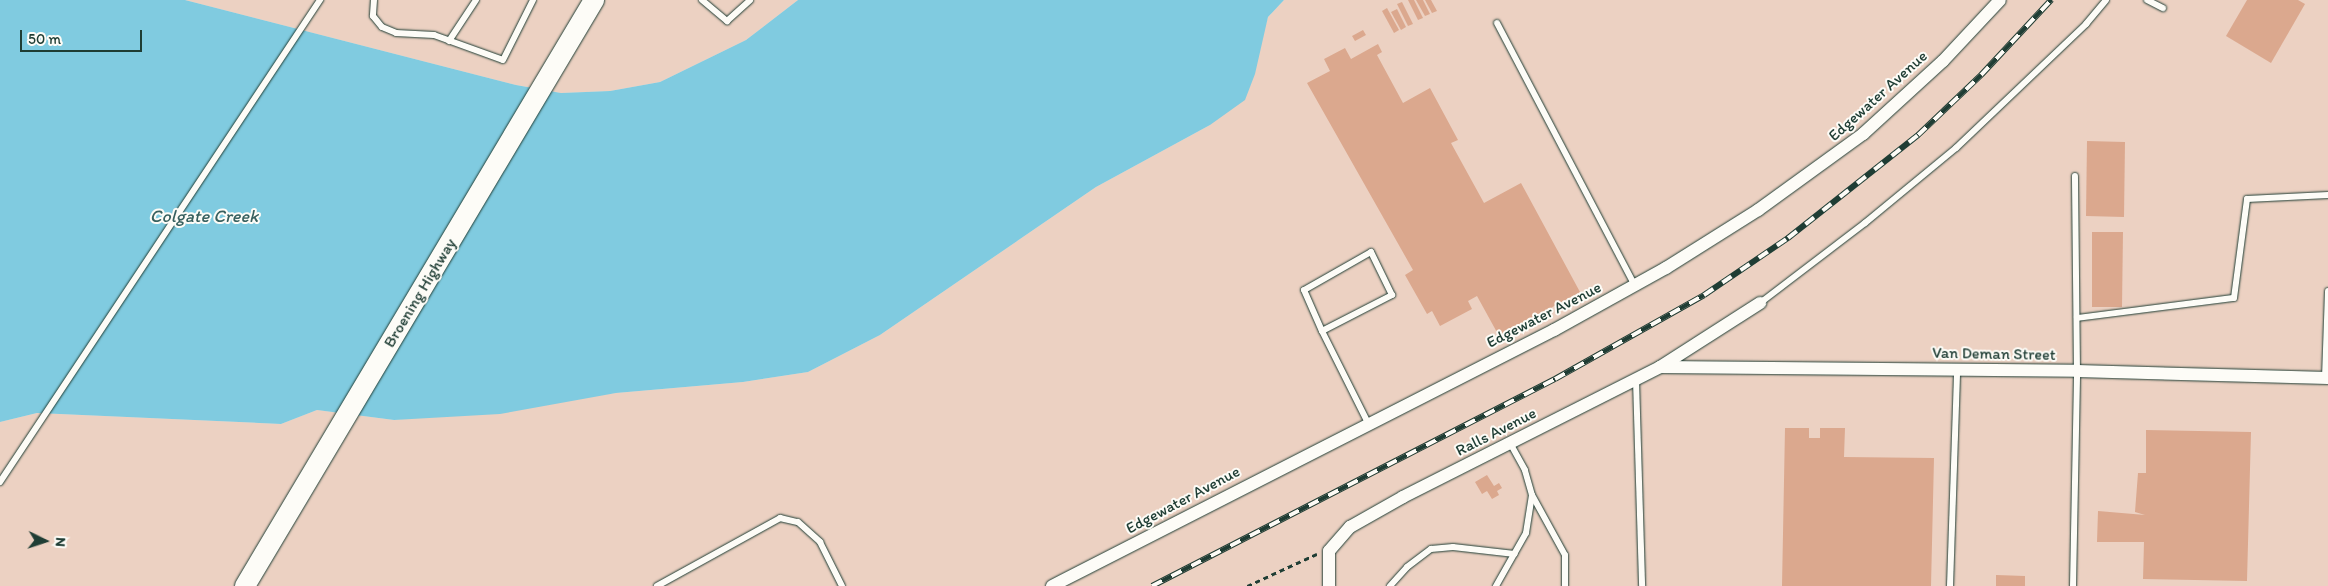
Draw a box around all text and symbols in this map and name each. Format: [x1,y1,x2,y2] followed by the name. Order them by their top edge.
[22,20,145,52] scale bar
[28,30,61,48] text: 50 m
[1825,47,1931,145] street label: Edgewater Avenue
[150,205,258,227] water label: Colgate Creek
[380,235,460,351] street label: Broening Highway
[1484,278,1604,352] street label: Edgewater Avenue
[1932,343,2056,365] street label: Van Deman Street
[1452,403,1540,461] street label: Ralls Avenue
[1123,462,1243,538] street label: Edgewater Avenue
[20,516,70,566] north arrow
[52,537,69,547] text: N

